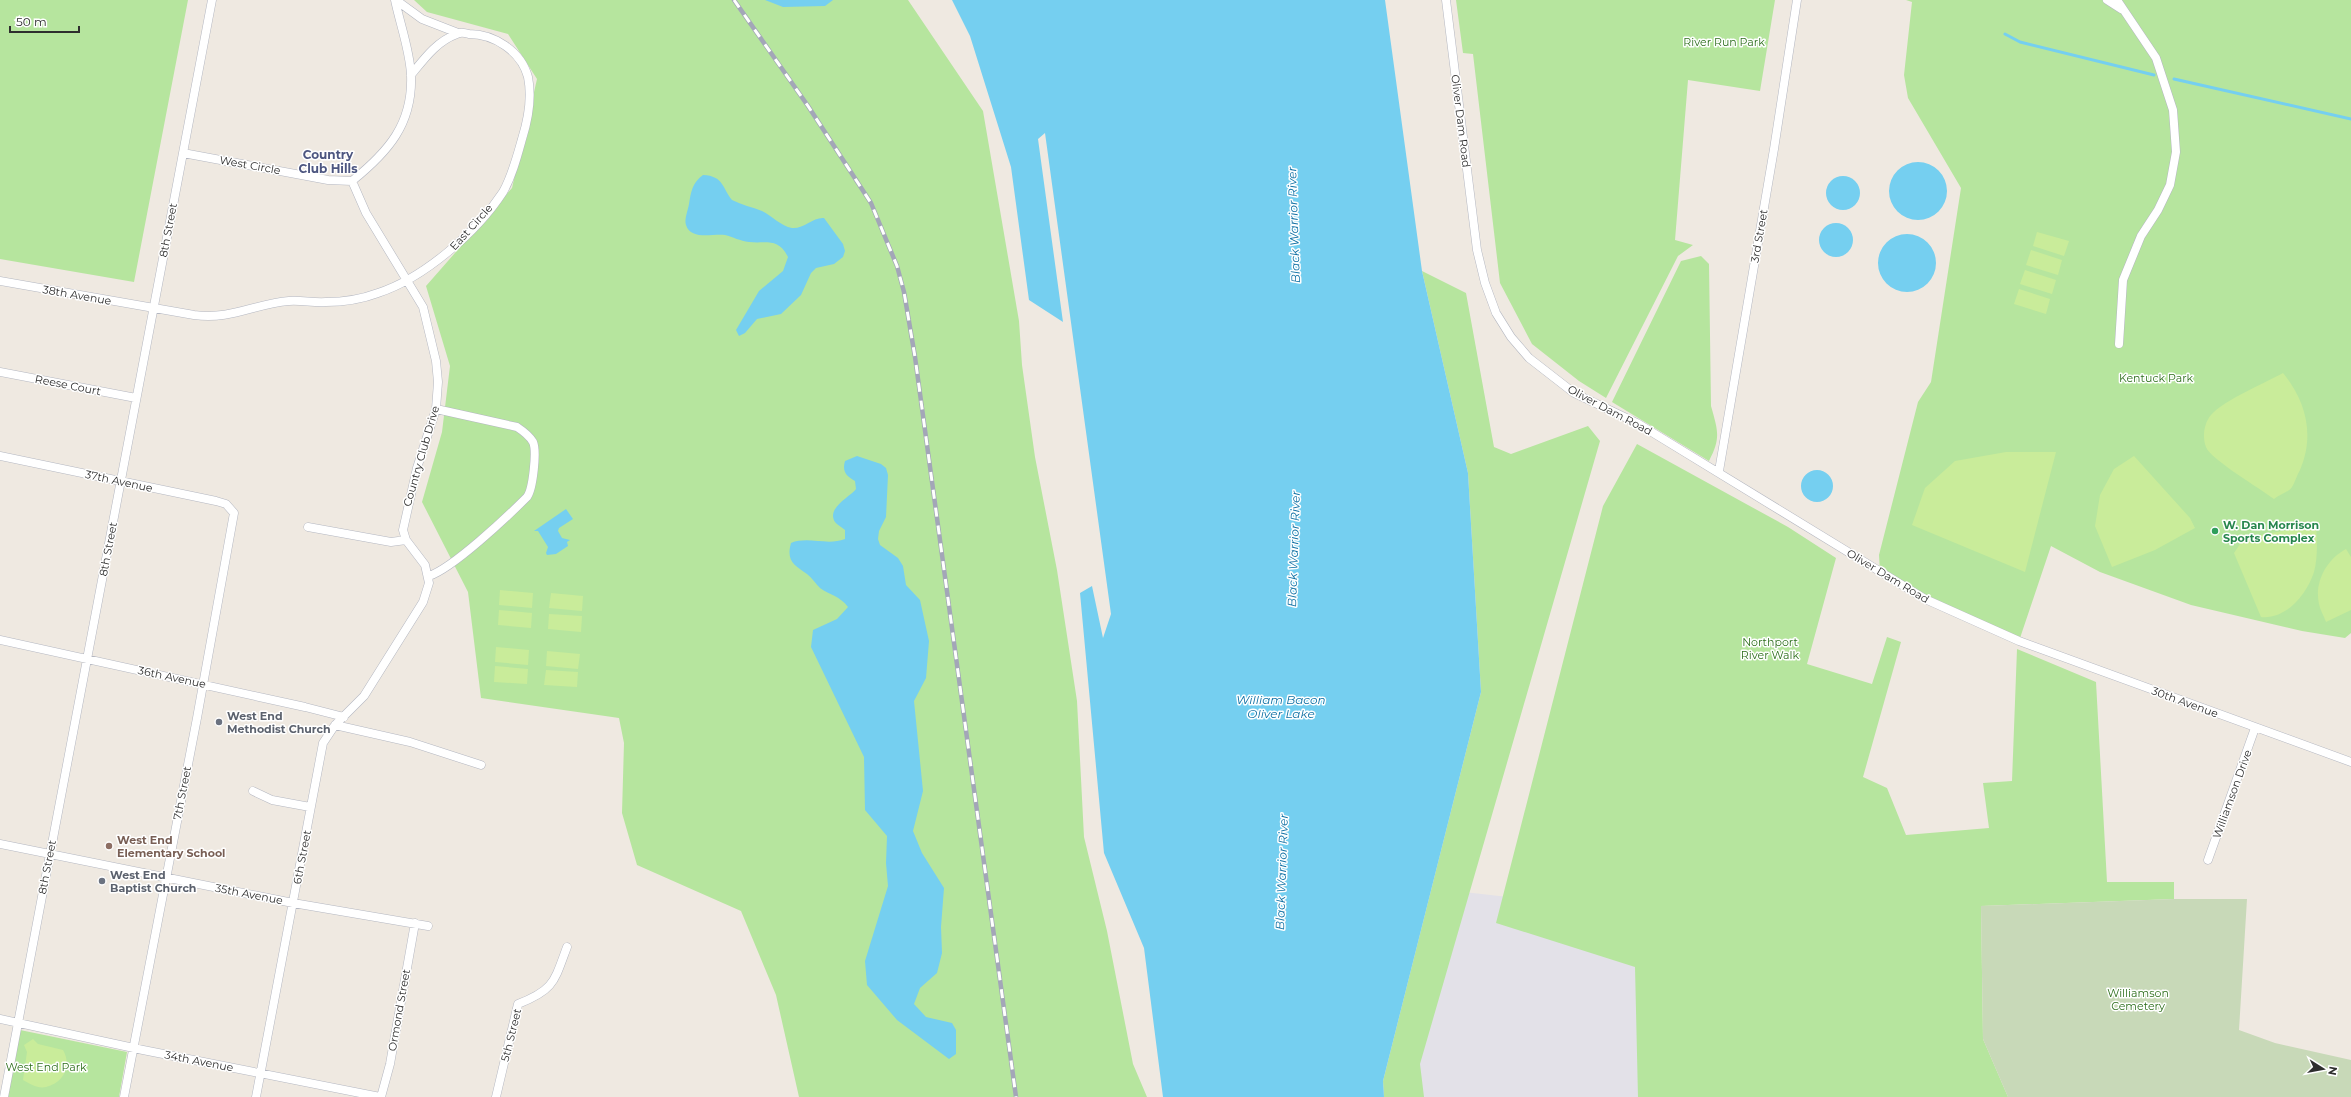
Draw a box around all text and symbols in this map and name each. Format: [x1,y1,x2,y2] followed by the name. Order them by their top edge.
[10,8,79,34] scale bar
[16,14,47,29] text: 50 m
[1683,35,1765,49] park label: River Run Park
[1448,74,1474,168] street label: Oliver Dam Road
[298,147,358,176] district label: Country Club Hills
[218,153,282,177] street label: West Circle
[1284,166,1303,283] water label: Black Warrior River
[156,201,180,258] street label: 8th Street
[447,201,496,253] street label: East Circle
[1747,208,1771,264] street label: 3rd Street
[42,282,113,308] street label: 38th Avenue
[2119,371,2194,385] park label: Kentuck Park
[34,372,103,398] street label: Reese Court
[1565,382,1655,438] street label: Oliver Dam Road
[400,404,442,508] street label: Country Club Drive
[84,467,154,495] street label: 37th Avenue
[1284,490,1303,607] water label: Black Warrior River
[2223,518,2319,545] place label: W. Dan Morrison Sports Complex
[96,520,120,577] street label: 8th Street
[2210,526,2220,536] marker: W. Dan Morrison Sports Complex
[1844,546,1932,606] street label: Oliver Dam Road
[1741,635,1800,662] park label: Northport River Walk
[137,663,208,691] street label: 36th Avenue
[2150,683,2221,721] street label: 30th Avenue
[1236,692,1326,721] water label: William Bacon Oliver Lake
[227,709,331,736] place label: West End Methodist Church
[214,717,224,727] marker: West End Methodist Church
[2209,747,2255,840] street label: Williamson Drive
[170,764,194,821] street label: 7th Street
[1272,813,1291,930] water label: Black Warrior River
[290,828,314,885] street label: 6th Street
[117,833,225,860] place label: West End Elementary School
[35,838,59,895] street label: 8th Street
[104,841,114,851] marker: West End Elementary School
[110,868,196,895] place label: West End Baptist Church
[97,876,107,886] marker: West End Baptist Church
[214,881,284,907] street label: 35th Avenue
[385,967,413,1052] street label: Ormond Street
[2107,986,2169,1013] park label: Williamson Cemetery
[498,1006,524,1063] street label: 5th Street
[163,1047,235,1075] street label: 34th Avenue
[2303,1049,2343,1089] north arrow
[5,1060,87,1074] park label: West End Park
[2325,1065,2341,1077] text: N

